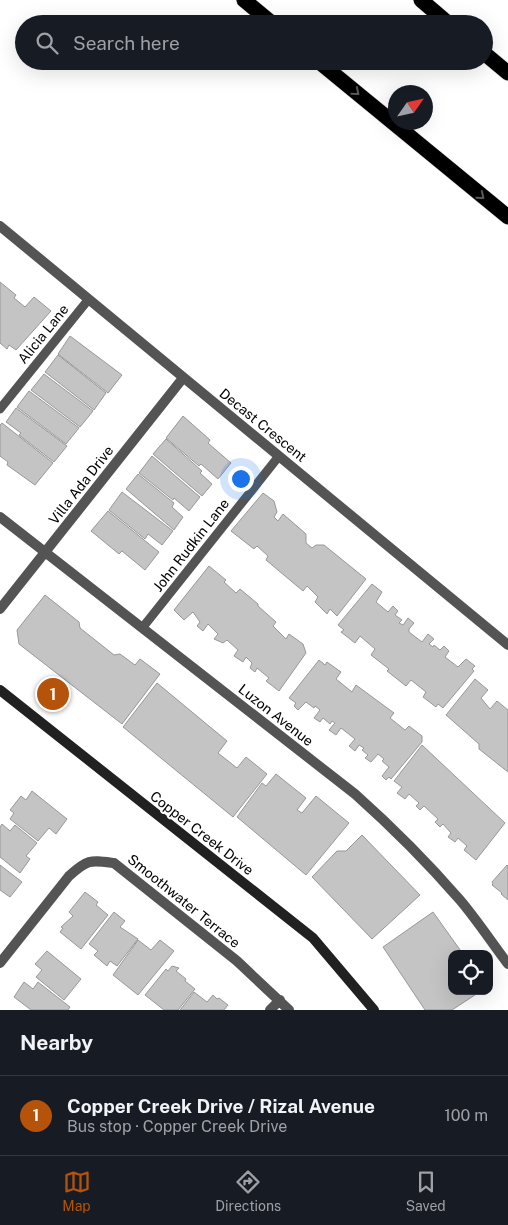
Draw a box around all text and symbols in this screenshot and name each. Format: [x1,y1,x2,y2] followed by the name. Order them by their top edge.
[15,15,493,70] search box
[33,29,61,57] icon: search
[73,32,180,54] text: Search here
[388,85,433,130] north arrow
[350,87,359,95] one-way arrow
[476,190,485,199] one-way arrow
[14,301,72,367] street label: Alicia Lane
[216,385,310,465] street label: Decast Crescent
[45,443,117,527] street label: Villa Ada Drive
[228,466,254,492] your location
[150,495,232,595] street label: John Rudkin Lane
[37,675,69,713] pin: 1
[235,681,317,749] street label: Luzon Avenue
[147,788,257,878] street label: Copper Creek Drive
[125,851,243,951] street label: Smoothwater Terrace
[448,950,493,995] map controls
[448,950,493,995] button: locate
[20,1030,93,1055] text: Nearby
[67,1095,375,1117] text: Copper Creek Drive / Rizal Avenue
[33,1106,39,1125] text: 1
[444,1106,488,1125] text: 100 m
[67,1117,287,1136] text: Bus stop · Copper Creek Drive
[62,1168,91,1214] tab: Map
[215,1168,281,1214] tab: Directions
[406,1168,446,1214] tab: Saved

